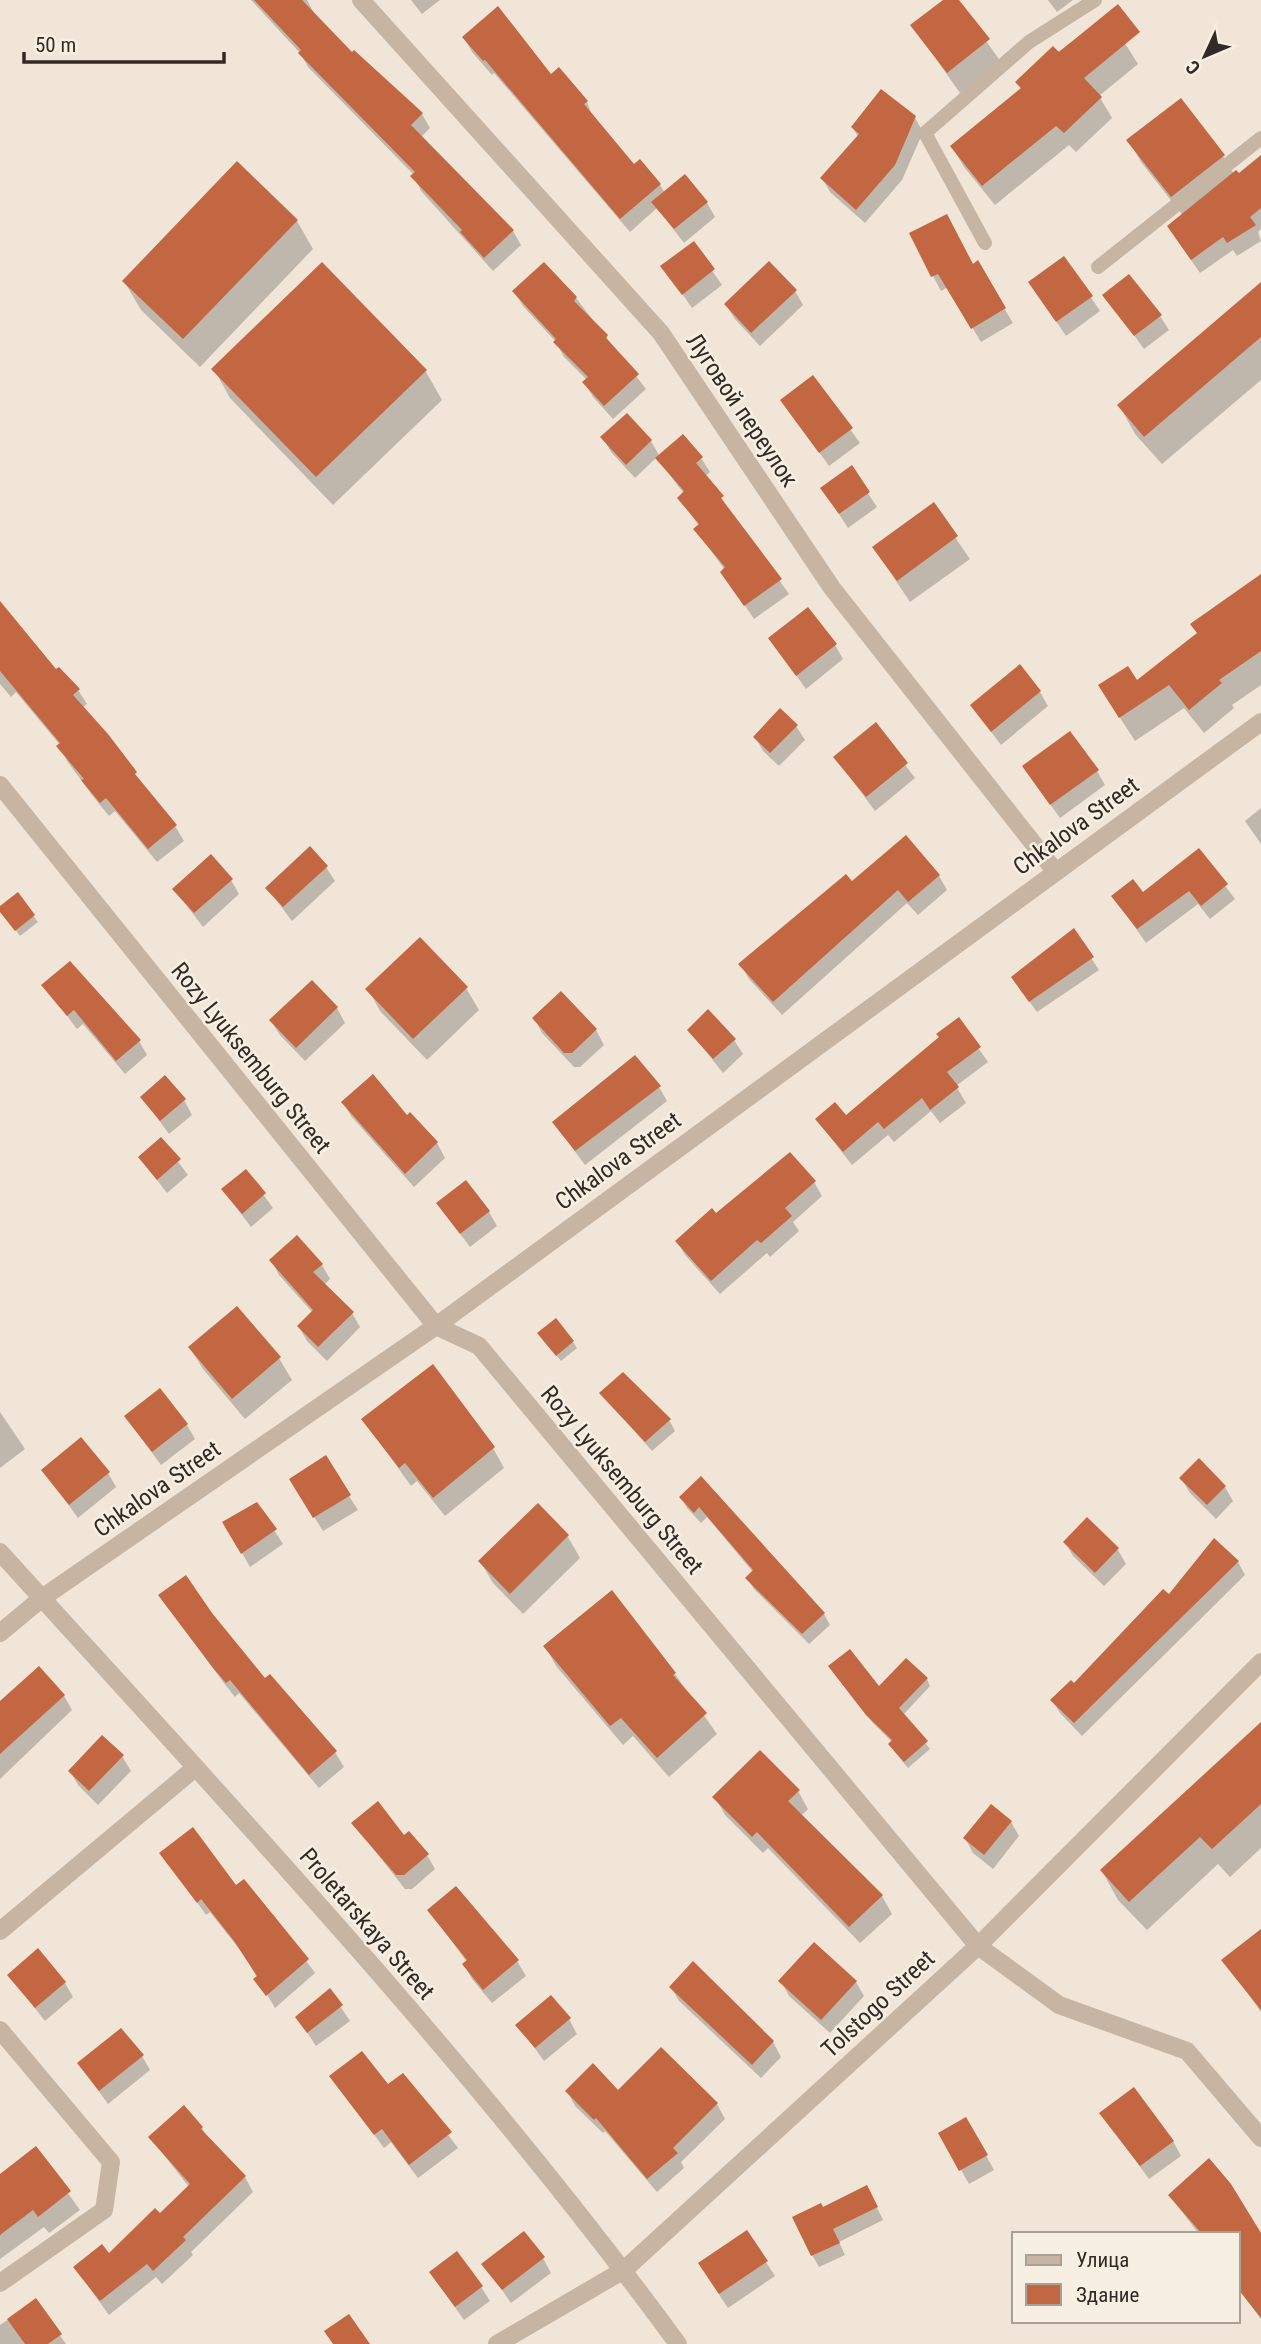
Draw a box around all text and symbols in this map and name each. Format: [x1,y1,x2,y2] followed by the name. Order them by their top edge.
[24,21,224,65] scale bar
[1170,21,1240,91] north arrow
[35,33,76,57] text: 50 m
[1181,55,1205,79] text: С
[680,328,804,492] street label: Луговой переулок
[1008,771,1144,881] street label: Chkalova Street
[165,957,337,1159] street label: Rozy Lyuksemburg Street
[550,1106,686,1216] street label: Chkalova Street
[535,1380,709,1580] street label: Rozy Lyuksemburg Street
[88,1435,226,1543] street label: Chkalova Street
[294,1843,440,2005] street label: Proletarskaya Street
[816,1945,940,2063] street label: Tolstogo Street
[1012,2232,1240,2323] legend
[1076,2248,1129,2272] text: Улица
[1076,2283,1140,2307] text: Здание

